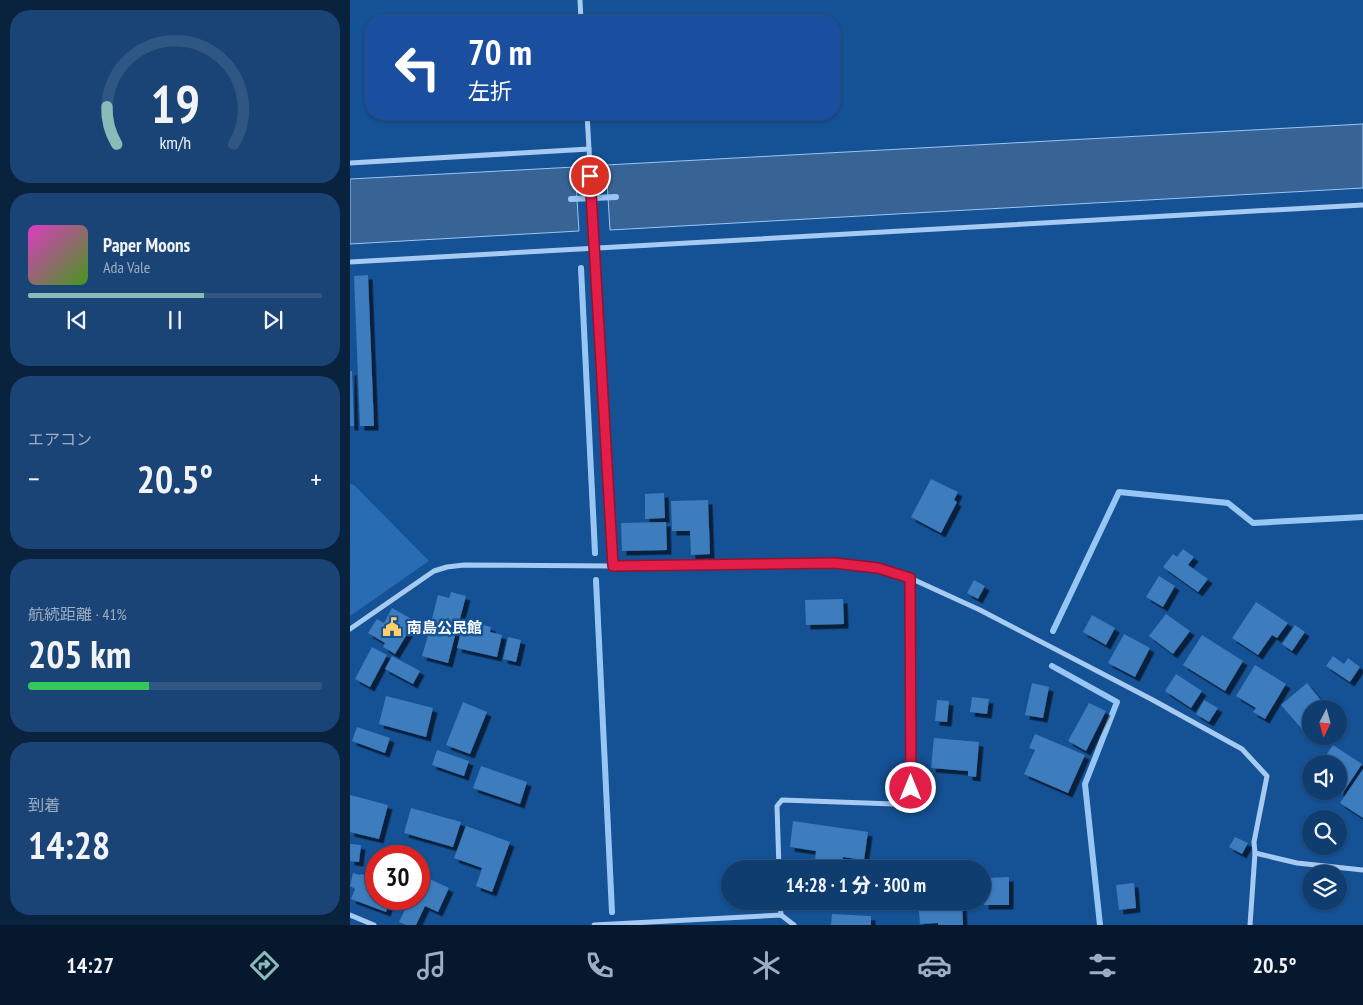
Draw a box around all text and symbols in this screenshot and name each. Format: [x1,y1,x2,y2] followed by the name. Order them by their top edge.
[468,29,532,75] text: 70 m
[385,35,450,100] icon: left
[150,70,200,137] text: 19
[468,77,512,105] text: 左折
[159,131,191,154] text: km/h
[569,155,611,197] pin
[576,162,604,190] icon: arrive
[103,233,190,257] text: Paper Moons
[103,257,150,277] text: Ada Vale
[63,306,91,334] icon: previous
[161,306,189,334] icon: pause
[259,306,287,334] icon: next
[28,429,92,449] text: エアコン
[137,454,213,503] text: 20.5°
[28,460,40,497] text: −
[310,460,322,497] text: +
[28,604,127,624] text: 航続距離 · 41%
[381,616,403,638] public building icon: 南島公民館
[407,618,482,637] place label: 南島公民館
[28,629,131,678] text: 205 km
[1302,700,1348,745] north arrow
[1302,700,1347,910] map controls
[1302,755,1347,800] button: sound
[884,761,936,813] position arrow
[28,795,60,815] text: 到着
[1302,810,1347,855] button: search
[28,820,110,869] text: 14:28
[365,845,430,910] speed limit sign: 30
[1302,865,1347,910] button: layers
[786,873,926,897] text: 14:28 · 1 分 · 300 m
[247,948,282,983] icon: directions
[414,948,449,983] icon: music
[582,948,617,983] icon: phone
[749,948,784,983] icon: climate
[917,948,952,983] icon: car
[1085,948,1120,983] icon: filters
[66,951,114,979] text: 14:27
[1252,951,1297,979] text: 20.5°

